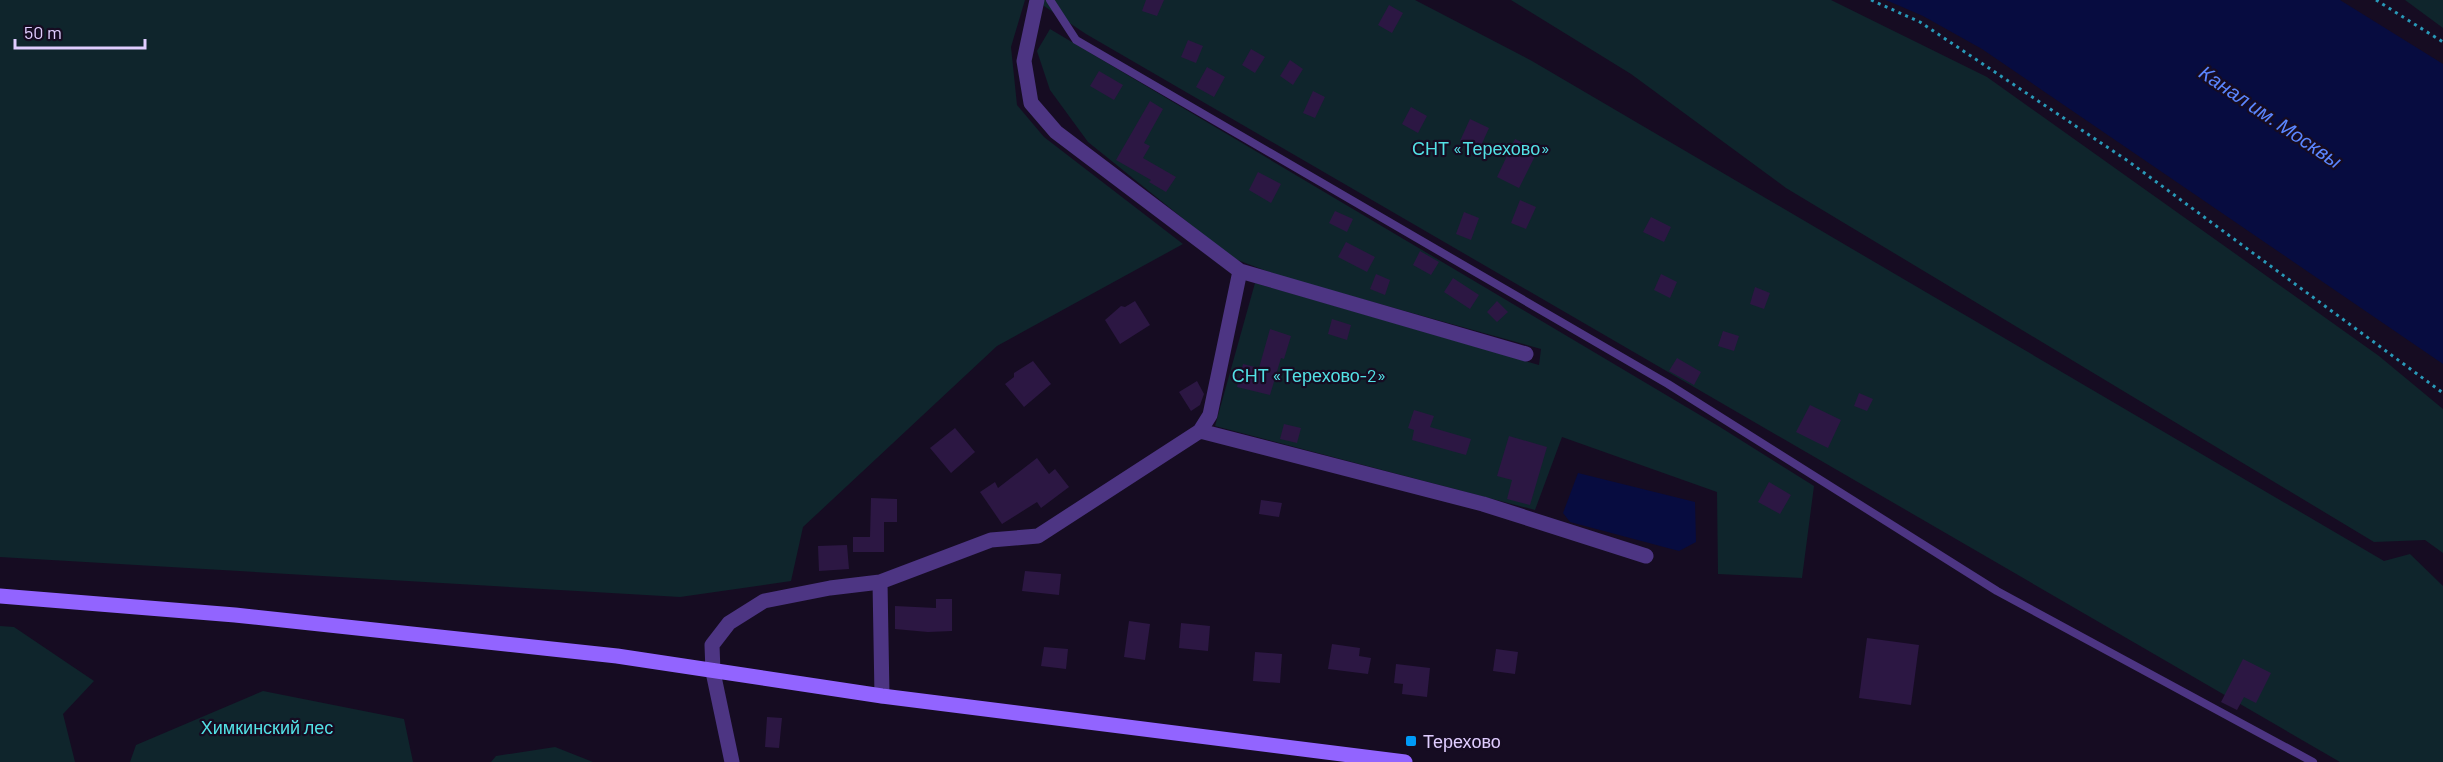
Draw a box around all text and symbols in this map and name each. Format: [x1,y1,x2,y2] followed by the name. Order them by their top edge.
[15,12,146,50] scale bar
[24,21,62,43] text: 50 m
[2195,60,2347,173] water label: Канал им. Москвы
[1412,137,1550,159] park label: СНТ «Терехово»
[1232,364,1386,386] park label: СНТ «Терехово-2»
[201,716,333,738] park label: Химкинский лес
[1423,730,1501,752] place label: Терехово
[1404,734,1418,748] marker: Терехово

